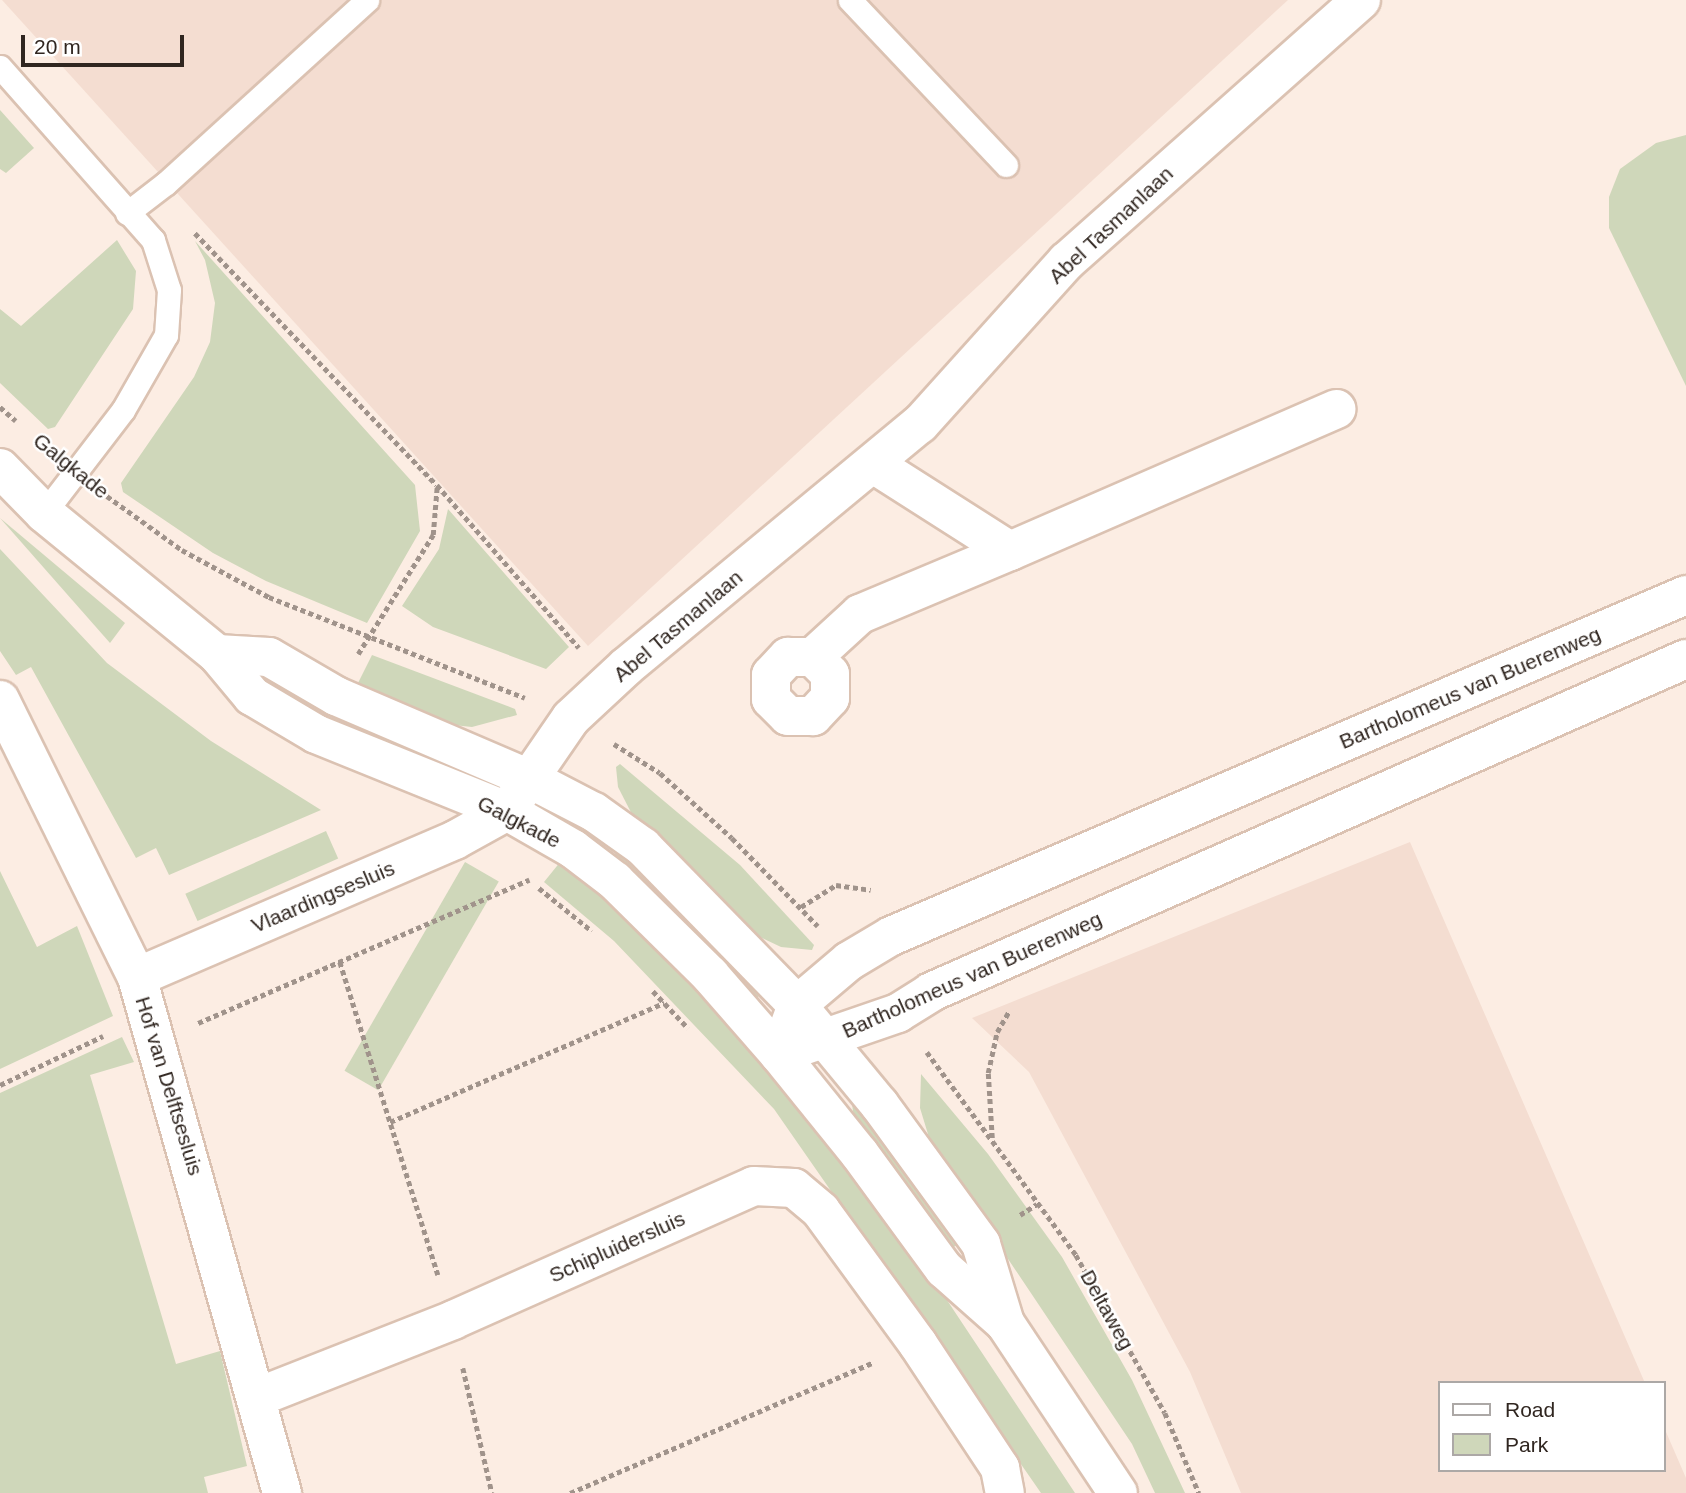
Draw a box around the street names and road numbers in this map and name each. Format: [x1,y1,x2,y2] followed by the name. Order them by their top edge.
[1043,161,1179,289] street label: Abel Tasmanlaan
[28,428,114,504] street label: Galgkade
[608,565,748,687] street label: Abel Tasmanlaan
[1336,621,1604,755] street label: Bartholomeus van Buerenweg
[473,790,565,854] street label: Galgkade
[248,856,398,938] street label: Vlaardingsesluis
[838,906,1106,1044] street label: Bartholomeus van Buerenweg
[130,994,208,1178] street label: Hof van Delftsesluis
[545,1206,689,1288] street label: Schipluidersluis
[1075,1266,1139,1354] street label: Deltaweg

